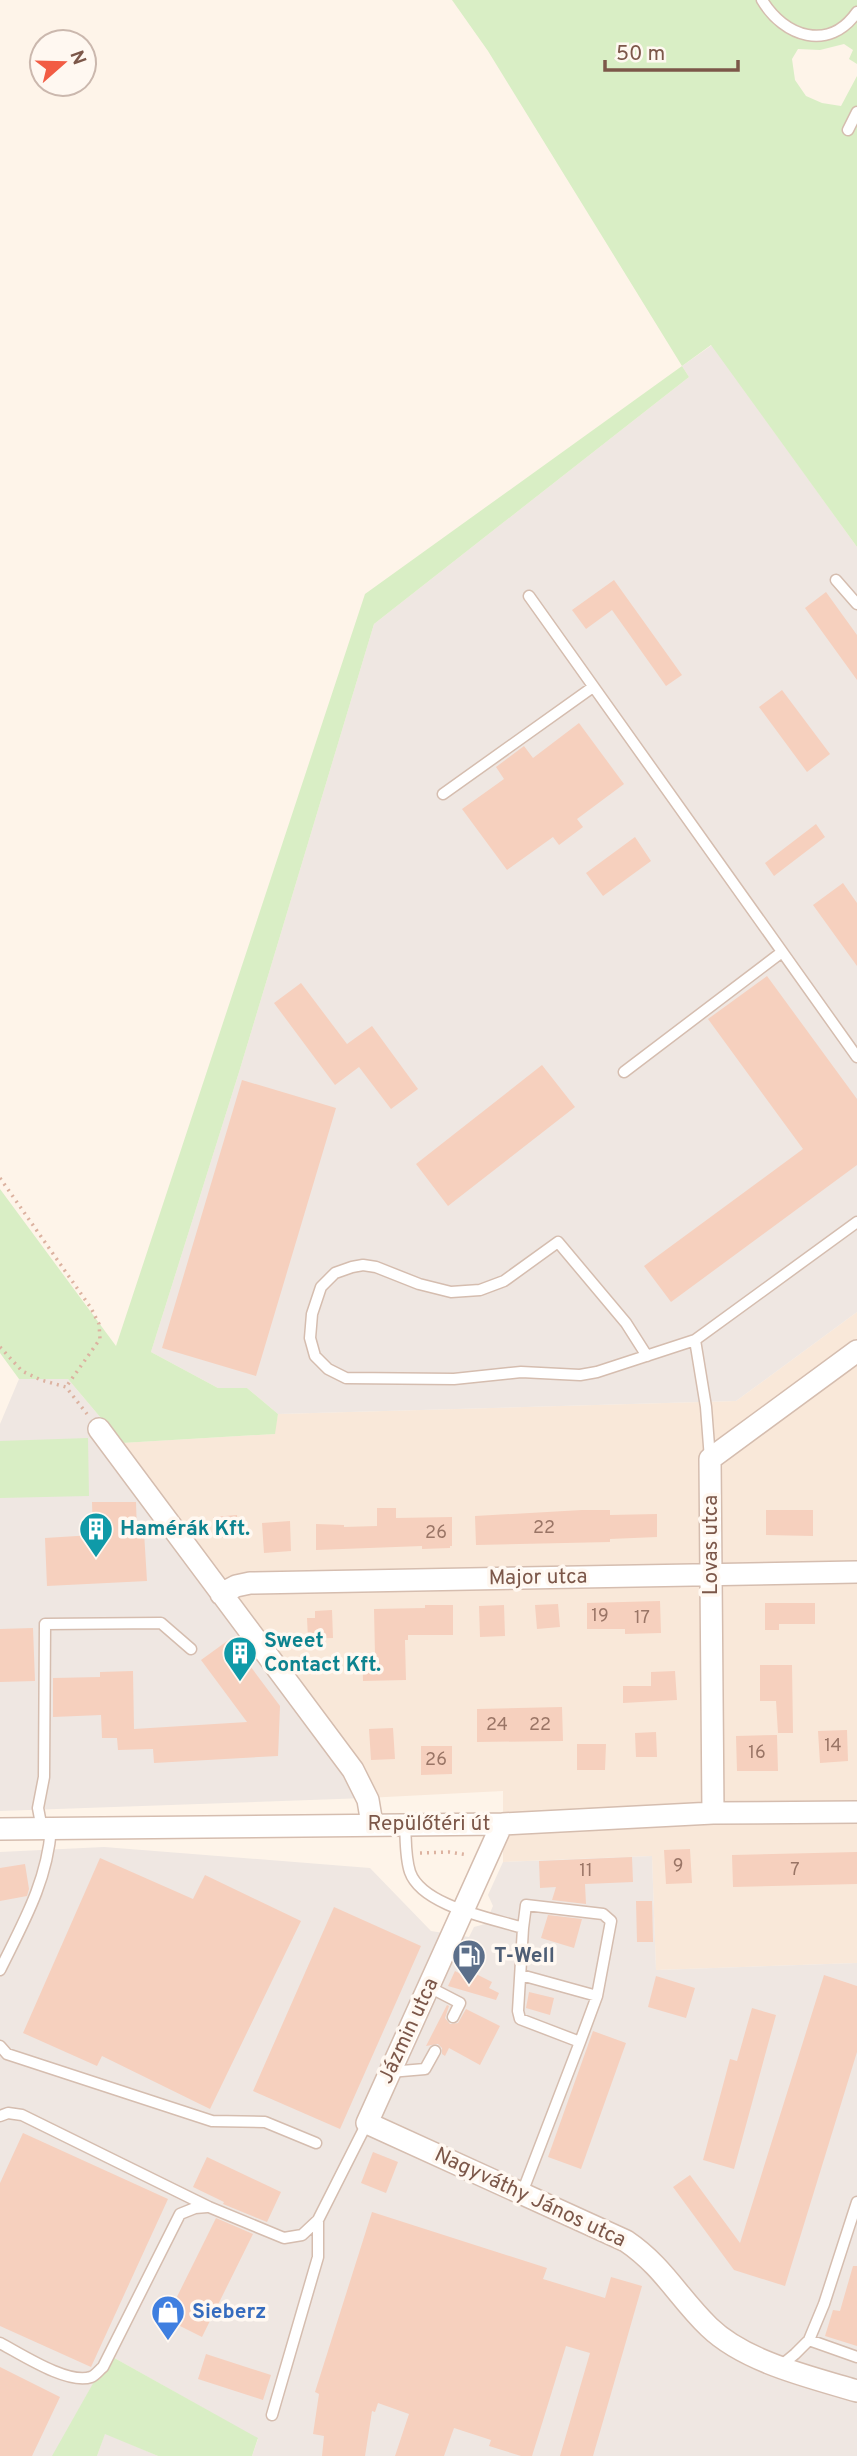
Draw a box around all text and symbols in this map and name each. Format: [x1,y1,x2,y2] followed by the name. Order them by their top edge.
[28,28,98,98] north arrow
[605,28,738,72] scale bar
[616,41,665,68] text: 50 m
[63,47,91,68] text: N
[698,1495,725,1595] street label: Lovas utca
[77,1510,115,1559] building icon: Hamérák Kft.
[120,1516,250,1543] place label: Hamérák Kft.
[533,1517,555,1540] house number: 22
[425,1522,447,1545] house number: 26
[488,1564,588,1592] street label: Major utca
[591,1605,609,1628] house number: 19
[634,1607,650,1630] house number: 17
[264,1628,381,1679] place label: Sweet Contact Kft.
[221,1634,259,1683] building icon: Sweet Contact Kft.
[486,1714,508,1737] house number: 24
[529,1714,551,1737] house number: 22
[824,1735,842,1758] house number: 14
[748,1742,766,1765] house number: 16
[425,1749,447,1772] house number: 26
[368,1811,490,1838] street label: Repülőtéri út
[673,1855,683,1878] house number: 9
[790,1859,800,1882] house number: 7
[579,1860,593,1883] house number: 11
[450,1937,488,1986] fuel station icon: T-Well
[494,1943,555,1970] place label: T-Well
[373,1974,445,2088] street label: Jázmin utca
[430,2142,630,2254] street label: Nagyváthy János utca
[149,2293,187,2342] shop icon: Sieberz
[192,2299,266,2326] place label: Sieberz

